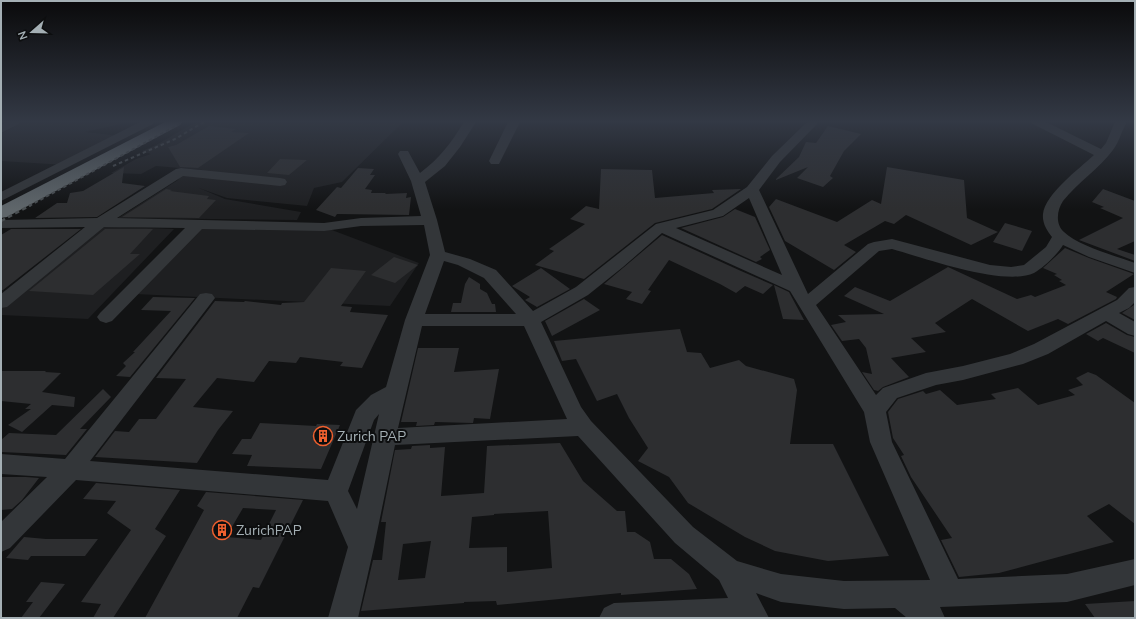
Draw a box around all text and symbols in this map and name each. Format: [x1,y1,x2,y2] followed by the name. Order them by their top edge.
[12,12,52,52] north arrow
[15,29,32,42] text: N
[312,425,334,447] building icon: Zurich PAP
[337,427,406,446] place label: Zurich PAP
[211,519,233,541] building icon: ZurichPAP
[236,521,302,540] place label: ZurichPAP

